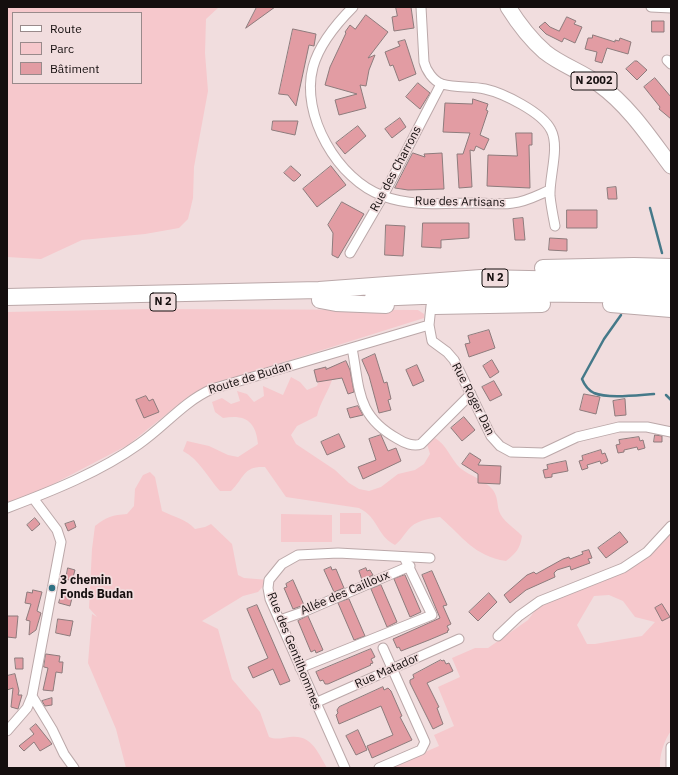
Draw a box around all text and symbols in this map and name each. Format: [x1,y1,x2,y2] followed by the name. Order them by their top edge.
[12,12,142,84] legend
[50,21,82,36] text: Route
[50,41,74,56] text: Parc
[50,61,100,76] text: Bâtiment
[571,72,617,90] road number: N 2002
[367,124,425,214] street label: Rue des Charrons
[415,194,505,210] street label: Rue des Artisans
[482,269,508,287] road number: N 2
[150,293,176,311] road number: N 2
[207,359,293,397] street label: Route de Budan
[449,360,497,438] street label: Rue Roger Dan
[298,568,392,618] street label: Allée des Cailloux
[60,574,133,602] place label: 3 chemin Fonds Budan
[47,583,57,593] marker: 3 chemin Fonds Budan
[264,590,324,712] street label: Rue des Gentilhommes
[353,650,421,692] street label: Rue Matador

